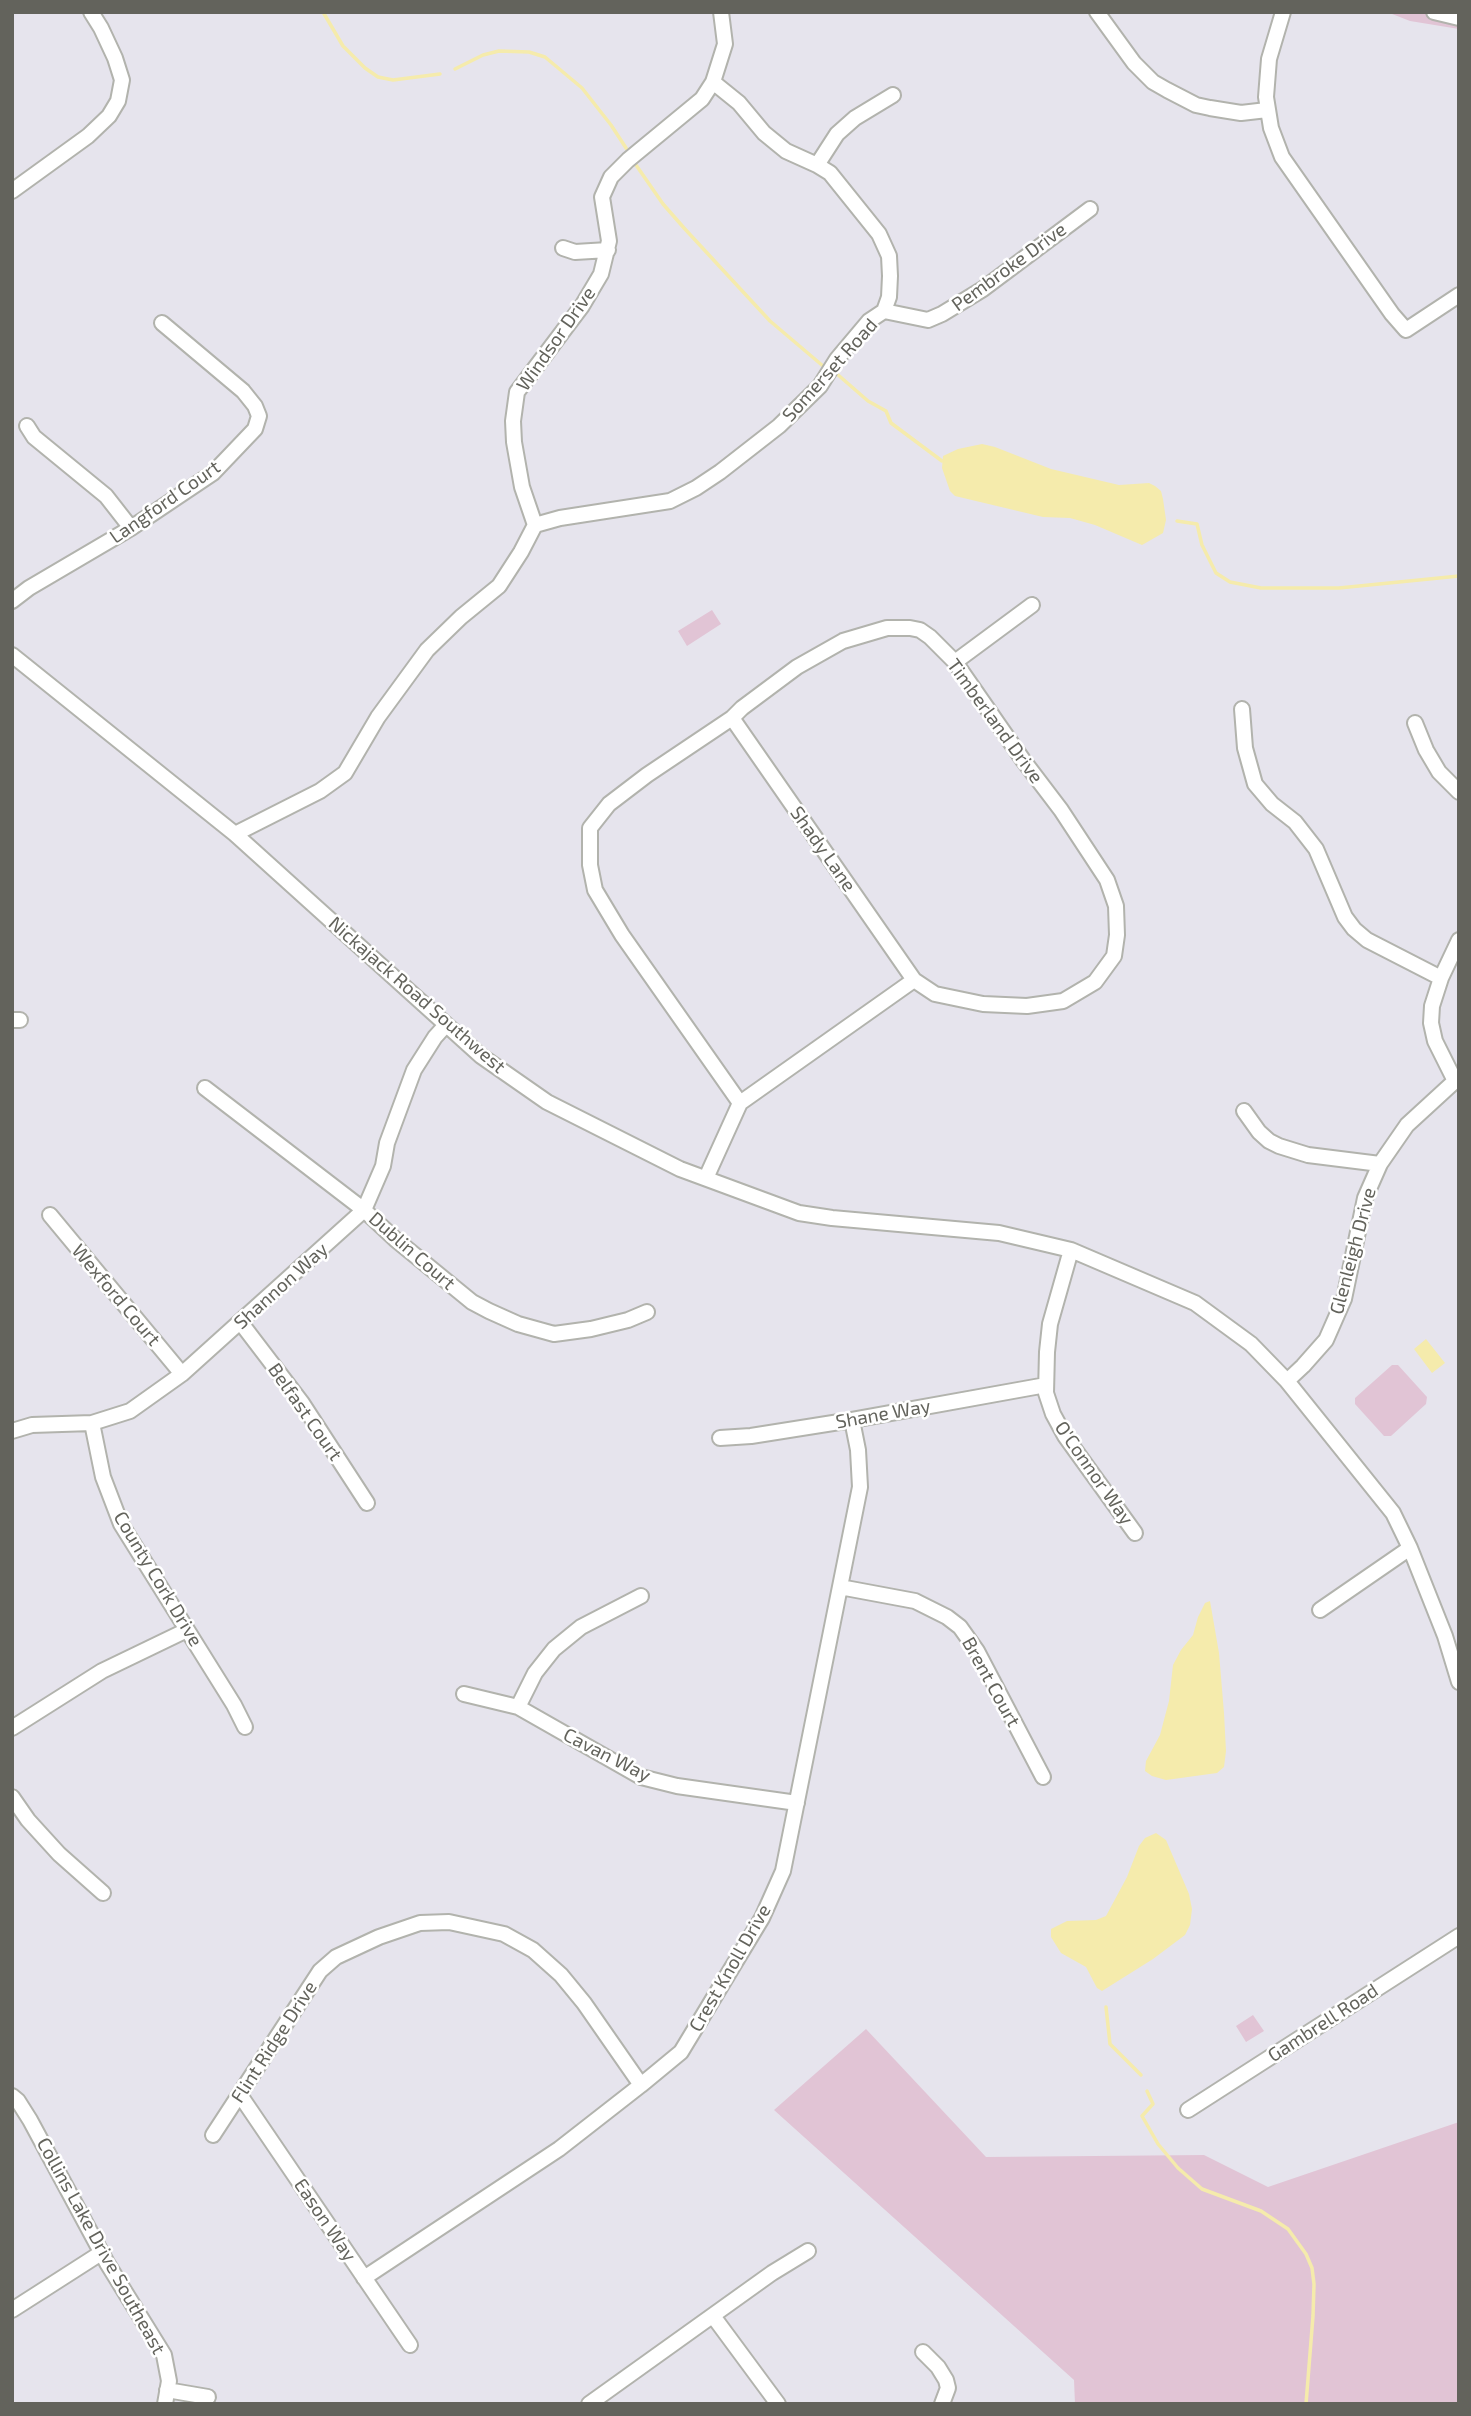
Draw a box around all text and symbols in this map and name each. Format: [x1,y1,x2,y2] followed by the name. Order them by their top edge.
[947,218,1071,316] street label: Pembroke Drive
[512,282,600,396] street label: Windsor Drive
[778,314,882,426] street label: Somerset Road
[105,456,225,548] street label: Langford Court
[942,654,1048,788] street label: Timberland Drive
[785,802,861,896] street label: Shady Lane
[324,912,510,1078] street label: Nickajack Road Southwest
[1325,1185,1381,1317] street label: Glenleigh Drive
[364,1207,460,1295] street label: Dublin Court
[229,1238,333,1334] street label: Shannon Way
[67,1240,165,1350] street label: Wexford Court
[263,1359,347,1465] street label: Belfast Court
[834,1394,932,1434] street label: Shane Way
[1050,1417,1138,1529] street label: O'Connor Way
[109,1507,207,1651] street label: County Cork Drive
[957,1633,1025,1731] street label: Brent Court
[559,1723,655,1787] street label: Cavan Way
[684,1900,776,2036] street label: Crest Knoll Drive
[226,1977,322,2107] street label: Flint Ridge Drive
[1264,1979,1382,2067] street label: Gambrell Road
[32,2134,170,2358] street label: Collins Lake Drive Southeast
[289,2174,361,2266] street label: Eason Way

